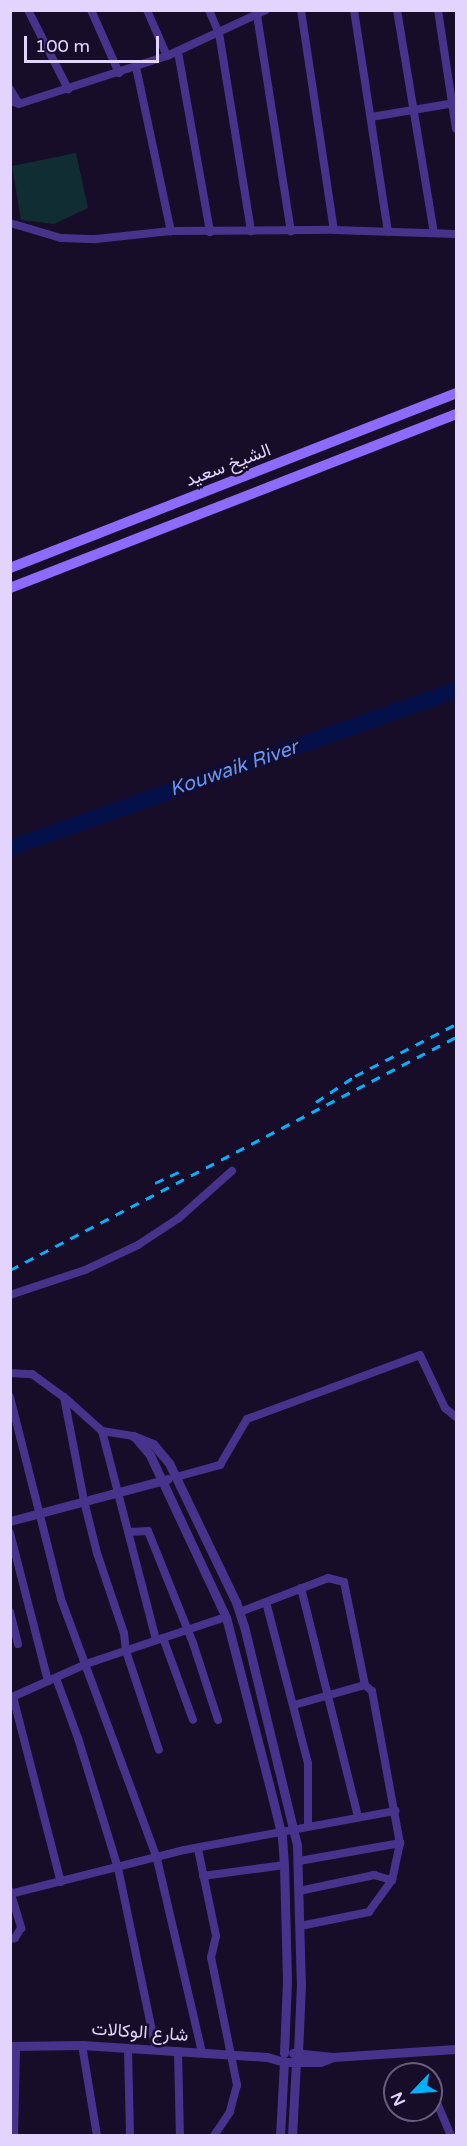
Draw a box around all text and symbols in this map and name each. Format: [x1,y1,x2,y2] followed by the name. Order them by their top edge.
[27,24,162,62] scale bar
[35,35,90,57] text: 100 m
[182,439,274,491] street label: الشيخ سعيد
[167,736,301,802] water label: Kouwaik River
[91,2018,189,2046] street label: شارع الوكالات
[383,2062,443,2122] north arrow
[387,2089,410,2109] text: N

